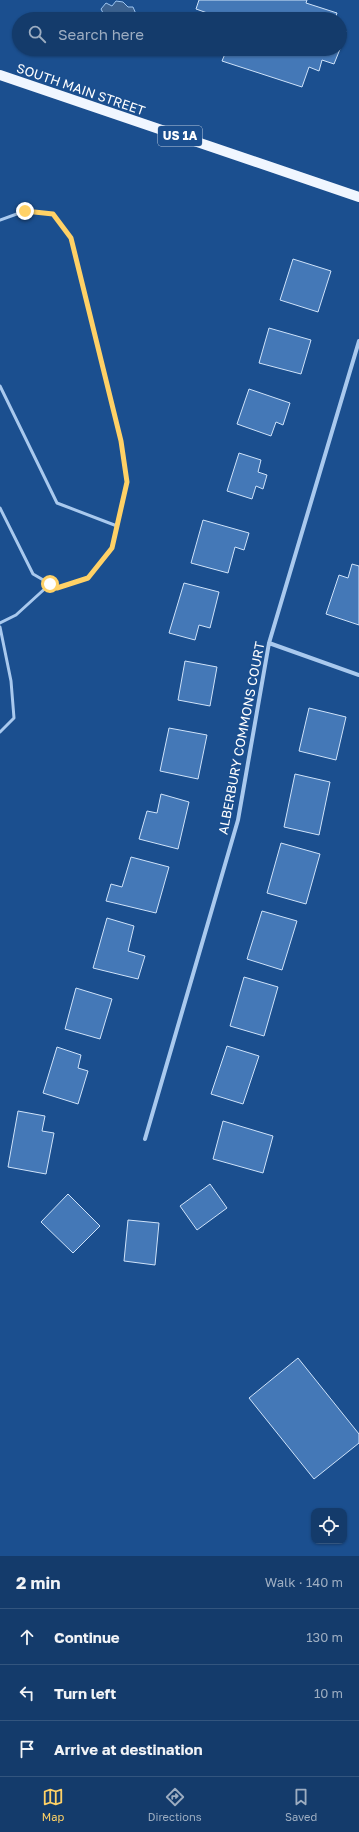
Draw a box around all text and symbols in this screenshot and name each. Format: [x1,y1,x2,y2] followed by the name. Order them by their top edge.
[12,12,347,56] search box
[26,23,48,45] icon: search
[58,25,144,43] text: Search here
[15,59,147,119] street label: SOUTH MAIN STREET
[158,126,202,146] road number: US 1A
[16,202,34,220] route end
[41,575,59,593] route start
[214,640,268,836] street label: ALBERBURY COMMONS COURT
[311,1508,347,1544] map controls
[311,1508,347,1544] button: locate
[16,1572,60,1593] text: 2 min
[265,1574,343,1590] text: Walk · 140 m
[16,1626,38,1648] icon: ahead
[54,1628,120,1646] text: Continue
[306,1629,343,1645] text: 130 m
[16,1682,38,1704] icon: left
[54,1684,116,1702] text: Turn left
[314,1685,343,1701] text: 10 m
[16,1738,38,1760] icon: arrive
[54,1740,203,1758] text: Arrive at destination
[42,1786,64,1823] tab: Map
[148,1786,202,1823] tab: Directions
[285,1786,317,1823] tab: Saved

